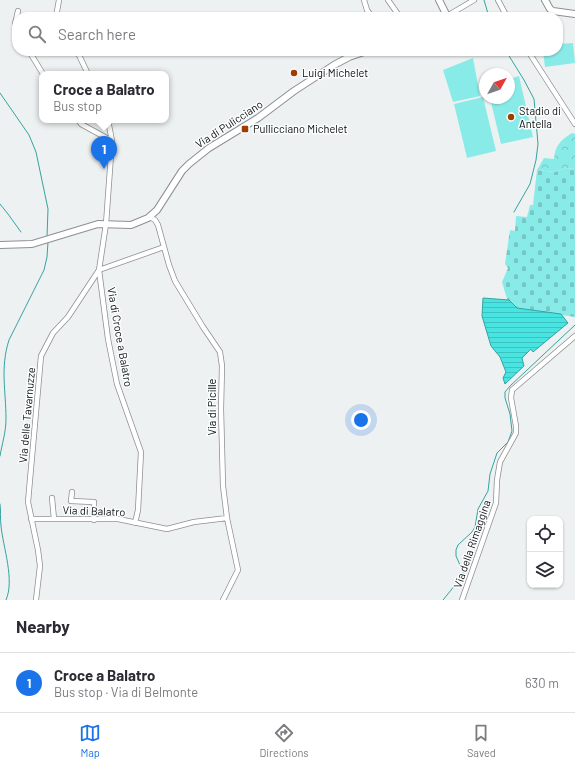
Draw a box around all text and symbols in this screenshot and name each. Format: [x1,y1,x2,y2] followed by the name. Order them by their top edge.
[12,12,563,56] search box
[26,23,48,45] icon: search
[58,25,136,43] text: Search here
[302,66,368,79] place label: Luigi Michelet
[289,68,299,78] marker: Luigi Michelet
[479,68,515,104] north arrow
[39,71,169,123] popup
[53,80,155,98] text: Croce a Balatro
[193,97,265,150] street label: Via di Pulicciano
[53,98,102,114] text: Bus stop
[519,104,561,130] place label: Stadio di Antella
[506,112,516,122] marker: Stadio di Antella
[253,122,348,135] place label: Pullicciano Michelet
[240,124,250,134] marker: Pullicciano Michelet
[91,136,117,169] pin: 1
[105,286,136,388] street label: Via di Croce a Balatro
[16,366,37,463] street label: Via delle Tavarnuzze
[205,378,218,435] street label: Via di Picille
[351,410,371,430] your location
[450,498,493,590] street label: Via della Rimaggina
[62,503,126,518] street label: Via di Balatro
[527,516,563,588] map controls
[527,516,563,552] button: locate
[527,552,563,588] button: layers
[16,616,70,636] text: Nearby
[54,666,155,684] text: Croce a Balatro
[27,675,31,691] text: 1
[525,675,559,691] text: 630 m
[54,684,198,700] text: Bus stop · Via di Belmonte
[79,722,101,759] tab: Map
[259,722,309,759] tab: Directions
[467,722,496,759] tab: Saved

